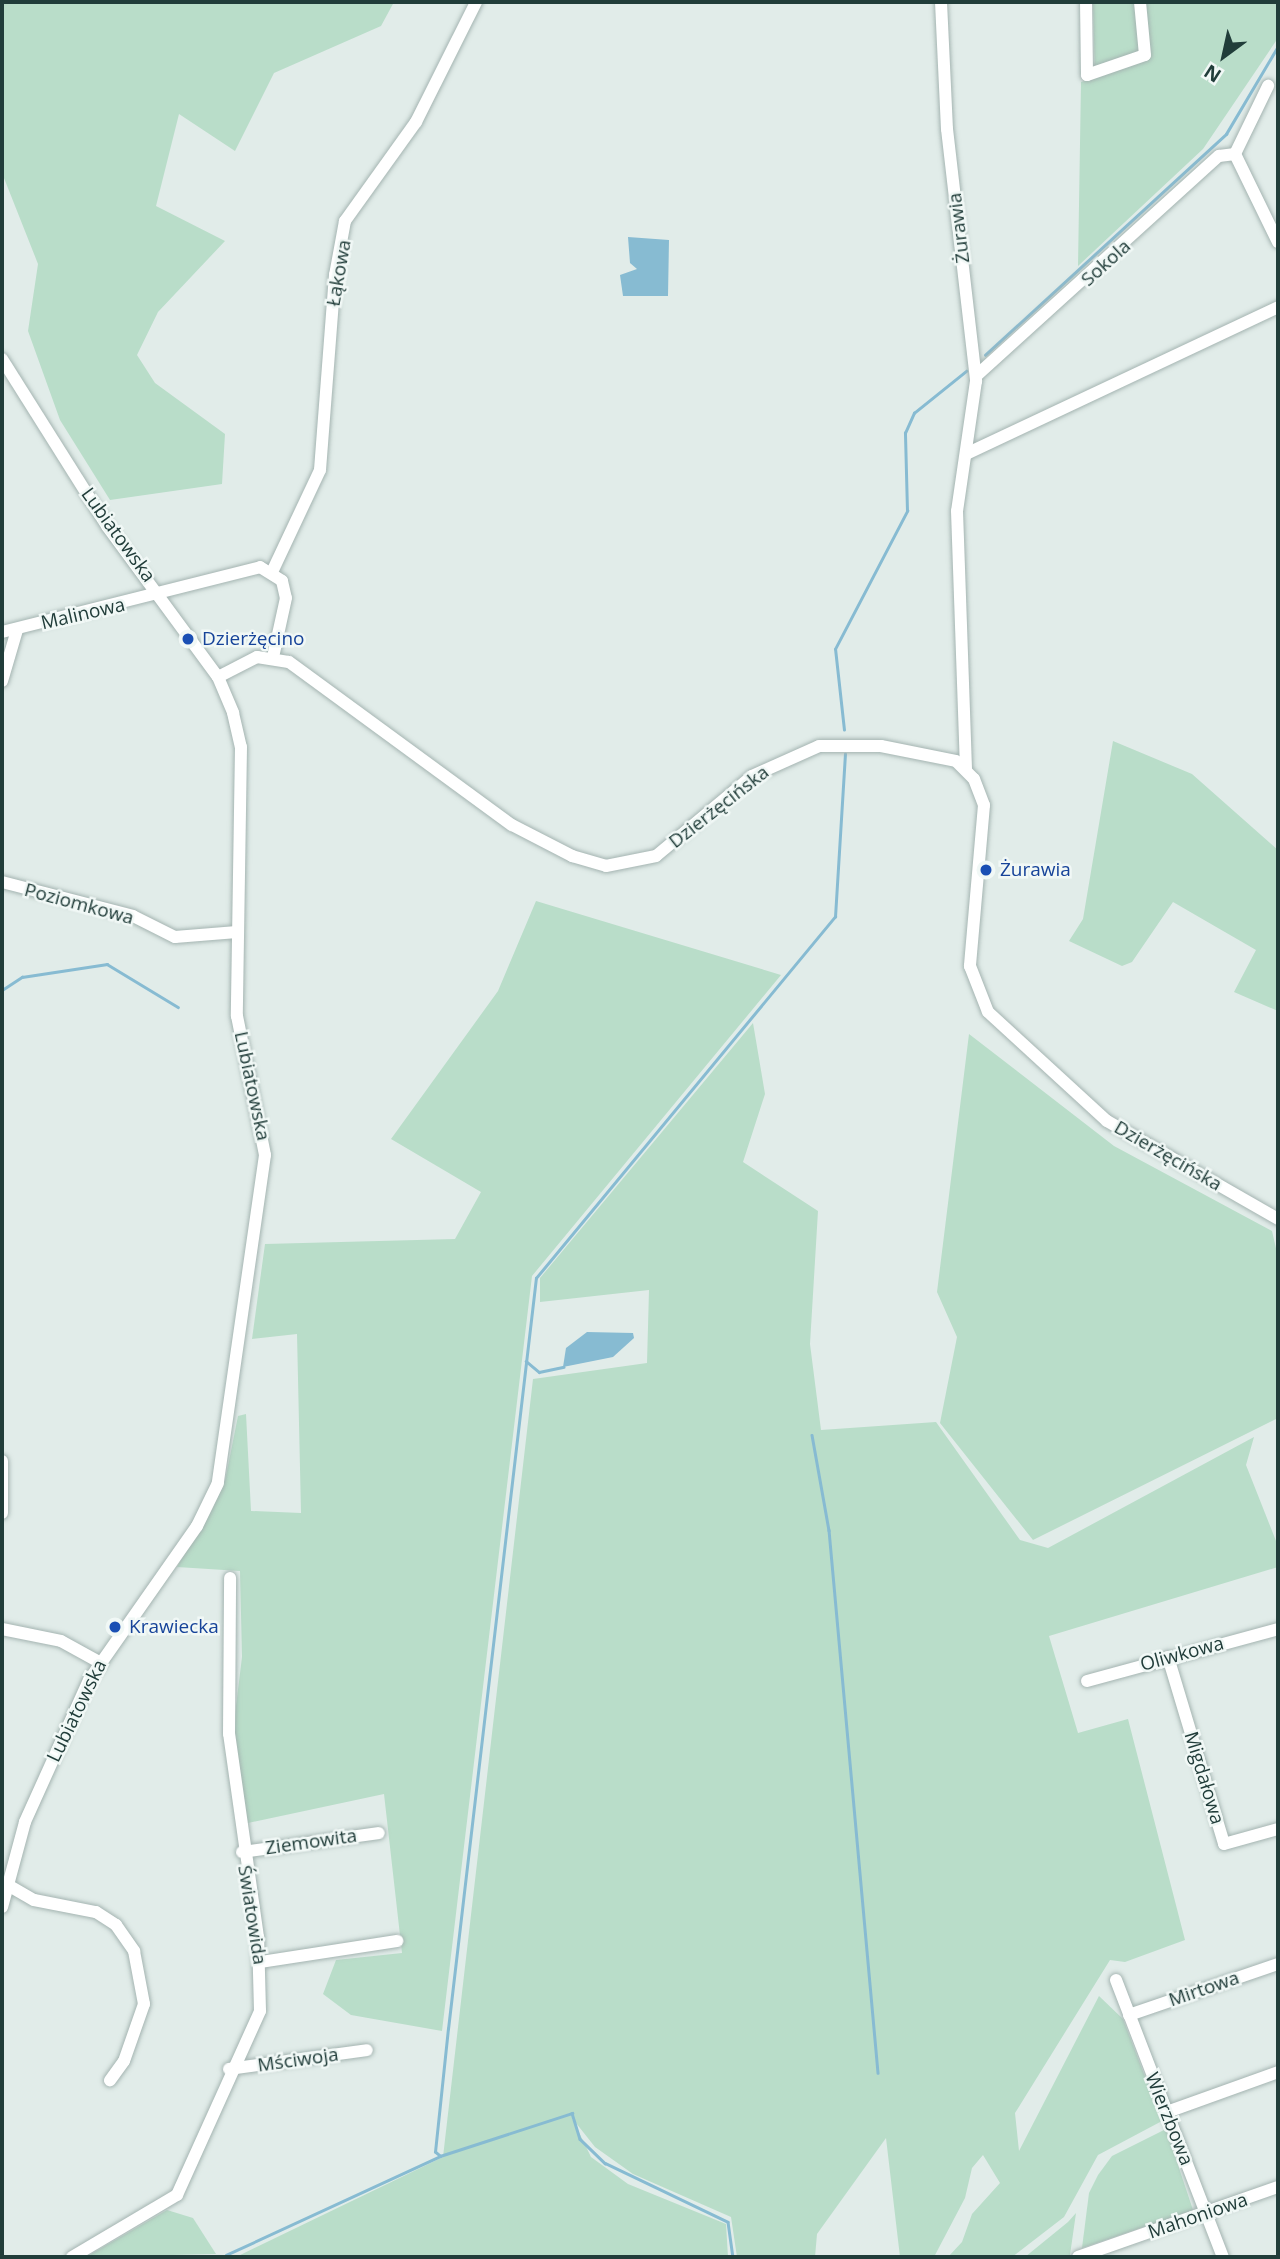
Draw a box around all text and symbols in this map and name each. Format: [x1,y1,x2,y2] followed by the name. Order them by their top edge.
[1189,21,1259,91] north arrow
[1199,59,1226,89] text: N
[943,191,975,265] street label: Żurawia
[1077,235,1135,291] street label: Sokola
[322,238,356,308] street label: Łąkowa
[76,483,160,587] street label: Lubiatowska
[39,593,127,635] street label: Malinowa
[202,628,304,650] place label: Dzierżęcino
[180,631,196,647] marker: Dzierżęcino
[664,761,774,853] street label: Dzierżęcińska
[1000,859,1071,881] place label: Żurawia
[978,862,994,878] marker: Żurawia
[22,878,136,930] street label: Poziomkowa
[229,1029,275,1143] street label: Lubiatowska
[1110,1116,1226,1196] street label: Dzierżęcińska
[129,1616,219,1638] place label: Krawiecka
[107,1619,123,1635] marker: Krawiecka
[1138,1632,1226,1676] street label: Oliwkowa
[42,1656,112,1766] street label: Lubiatowska
[1179,1729,1229,1827] street label: Migdałowa
[264,1824,358,1860] street label: Ziemowita
[233,1864,271,1966] street label: Światowida
[1166,1966,1242,2012] street label: Mirtowa
[256,2043,340,2077] street label: Mściwoja
[1140,2069,1198,2169] street label: Wierzbowa
[1145,2188,1251,2244] street label: Mahoniowa

